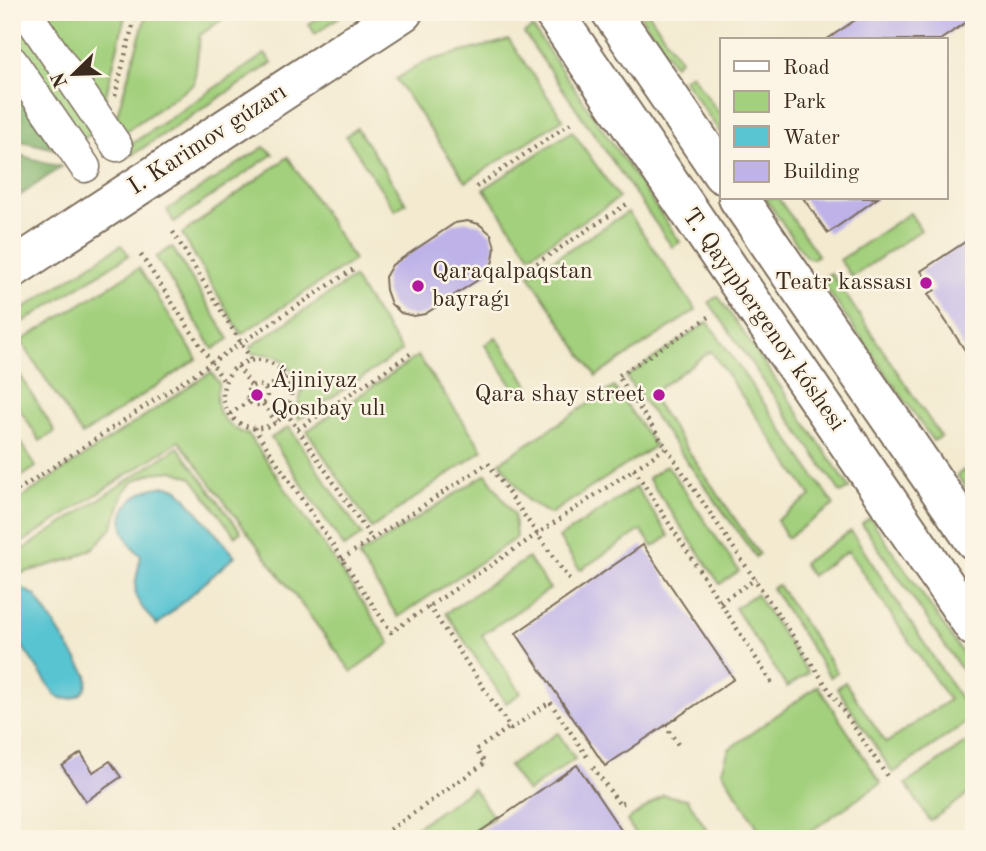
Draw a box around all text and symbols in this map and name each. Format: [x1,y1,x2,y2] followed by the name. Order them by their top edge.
[38,38,108,108] north arrow
[720,38,948,200] legend
[783,58,830,79] text: Road
[49,69,72,90] text: N
[125,80,291,200] street label: I. Karimov gúzarı
[783,92,826,113] text: Park
[783,128,840,149] text: Water
[783,162,860,183] text: Building
[677,204,849,436] street label: T. Qayıpbergenov kóshesi
[432,260,593,312] place label: Qaraqalpaqstan bayraǵı
[775,271,912,295] place label: Teatr kassası
[918,275,934,291] marker: Teatr kassası
[410,278,426,294] marker: Qaraqalpaqstan bayraǵı
[271,365,386,421] place label: Ájiniyaz Qosıbay ulı
[474,383,645,407] place label: Qara shay street
[249,387,265,403] marker: Ájiniyaz Qosıbay ulı
[651,387,667,403] marker: Qara shay street

